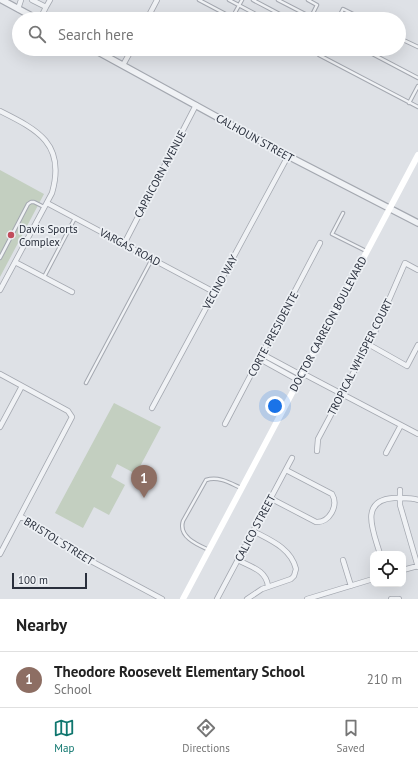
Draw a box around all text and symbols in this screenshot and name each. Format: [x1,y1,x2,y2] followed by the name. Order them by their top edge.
[12,12,406,56] search box
[26,23,48,45] icon: search
[58,25,134,44] text: Search here
[214,111,296,165] street label: CALHOUN STREET
[131,128,189,220] street label: CAPRICORN AVENUE
[19,222,78,249] place label: Davis Sports Complex
[96,225,163,269] street label: VARGAS ROAD
[6,230,16,240] marker: Davis Sports Complex
[199,252,241,312] street label: VECINO WAY
[286,254,370,394] street label: DOCTOR CARREON BOULEVARD
[245,289,301,379] street label: CORTE PRESIDENTE
[324,296,396,418] street label: TROPICAL WHISPER COURT
[265,396,285,416] your location
[131,465,157,498] pin: 1
[231,492,279,564] street label: CALICO STREET
[22,514,96,568] street label: BRISTOL STREET
[370,551,406,587] map controls
[370,551,406,587] button: locate
[12,571,87,590] scale bar
[18,573,48,587] text: 100 m
[16,614,67,636] text: Nearby
[54,662,305,681] text: Theodore Roosevelt Elementary School
[25,671,33,688] text: 1
[367,671,402,688] text: 210 m
[54,681,92,698] text: School
[53,717,75,755] tab: Map
[182,717,230,755] tab: Directions
[337,717,365,755] tab: Saved

